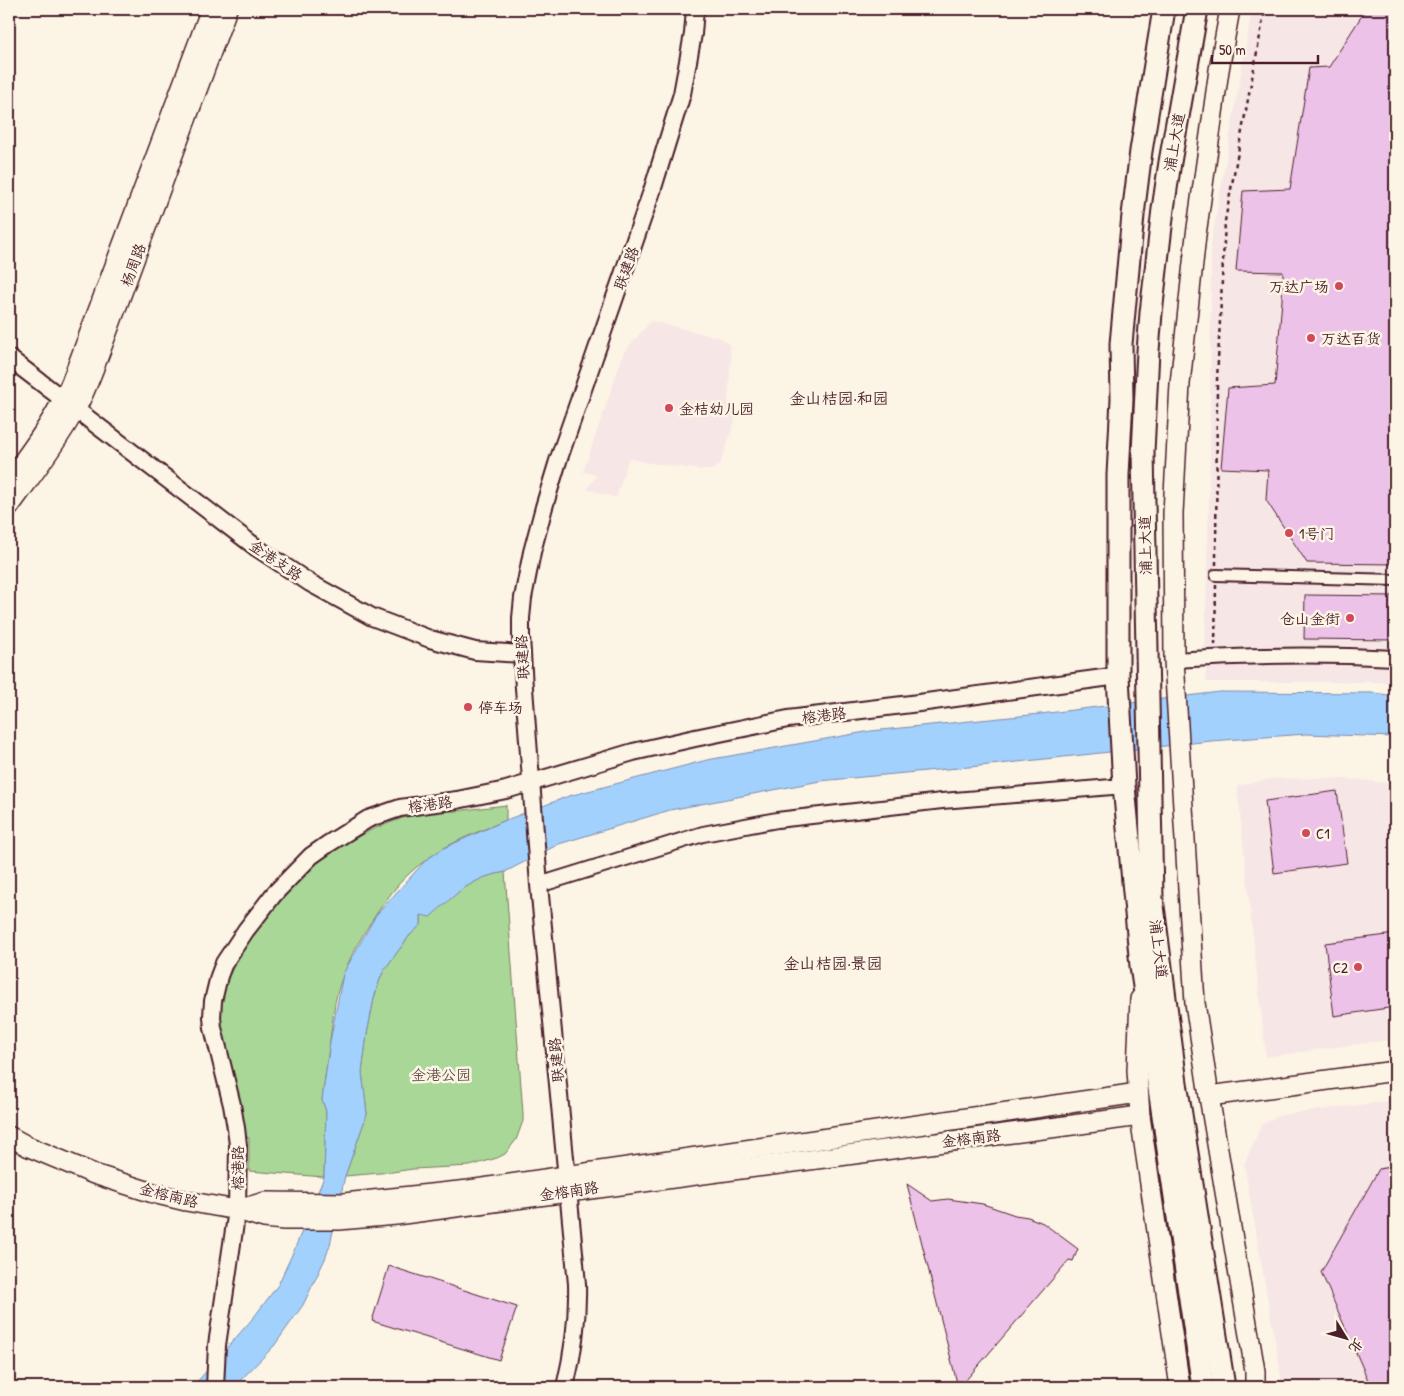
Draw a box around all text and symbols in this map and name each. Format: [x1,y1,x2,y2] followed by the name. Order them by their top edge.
[1212,32,1318,64] scale bar
[1219,39,1246,60] text: 50 m
[1158,111,1190,173] street label: 浦上大道
[115,240,151,290] street label: 杨周路
[608,243,644,293] street label: 联建路
[1269,276,1329,297] place label: 万达广场
[1333,280,1345,292] marker: 万达广场
[1321,328,1381,349] place label: 万达百货
[1305,332,1317,344] marker: 万达百货
[789,387,889,409] district label: 金山桔园·和园
[679,398,754,419] place label: 金桔幼儿园
[663,402,675,414] marker: 金桔幼儿园
[1134,515,1156,575] street label: 浦上大道
[1299,523,1334,544] place label: 1号门
[1283,527,1295,539] marker: 1号门
[245,535,307,585] street label: 金港支路
[1280,608,1340,629] place label: 仓山金街
[1344,612,1356,624] marker: 仓山金街
[510,634,534,680] street label: 联建路
[478,697,523,718] place label: 停车场
[462,701,474,713] marker: 停车场
[800,702,848,728] street label: 榕港路
[406,790,454,818] street label: 榕港路
[1316,823,1330,844] place label: C1
[1300,827,1312,839] marker: C1
[1145,918,1173,980] street label: 浦上大道
[783,952,883,974] district label: 金山桔园·景园
[1333,957,1348,978] place label: C2
[1352,961,1364,973] marker: C2
[544,1037,568,1083] street label: 联建路
[411,1064,471,1085] park label: 金港公园
[940,1124,1002,1152] street label: 金榕南路
[227,1145,248,1191] street label: 榕港路
[538,1176,600,1206] street label: 金榕南路
[137,1178,201,1212] street label: 金榕南路
[1322,1314,1372,1364] north arrow
[1345,1335,1369,1357] text: 北

